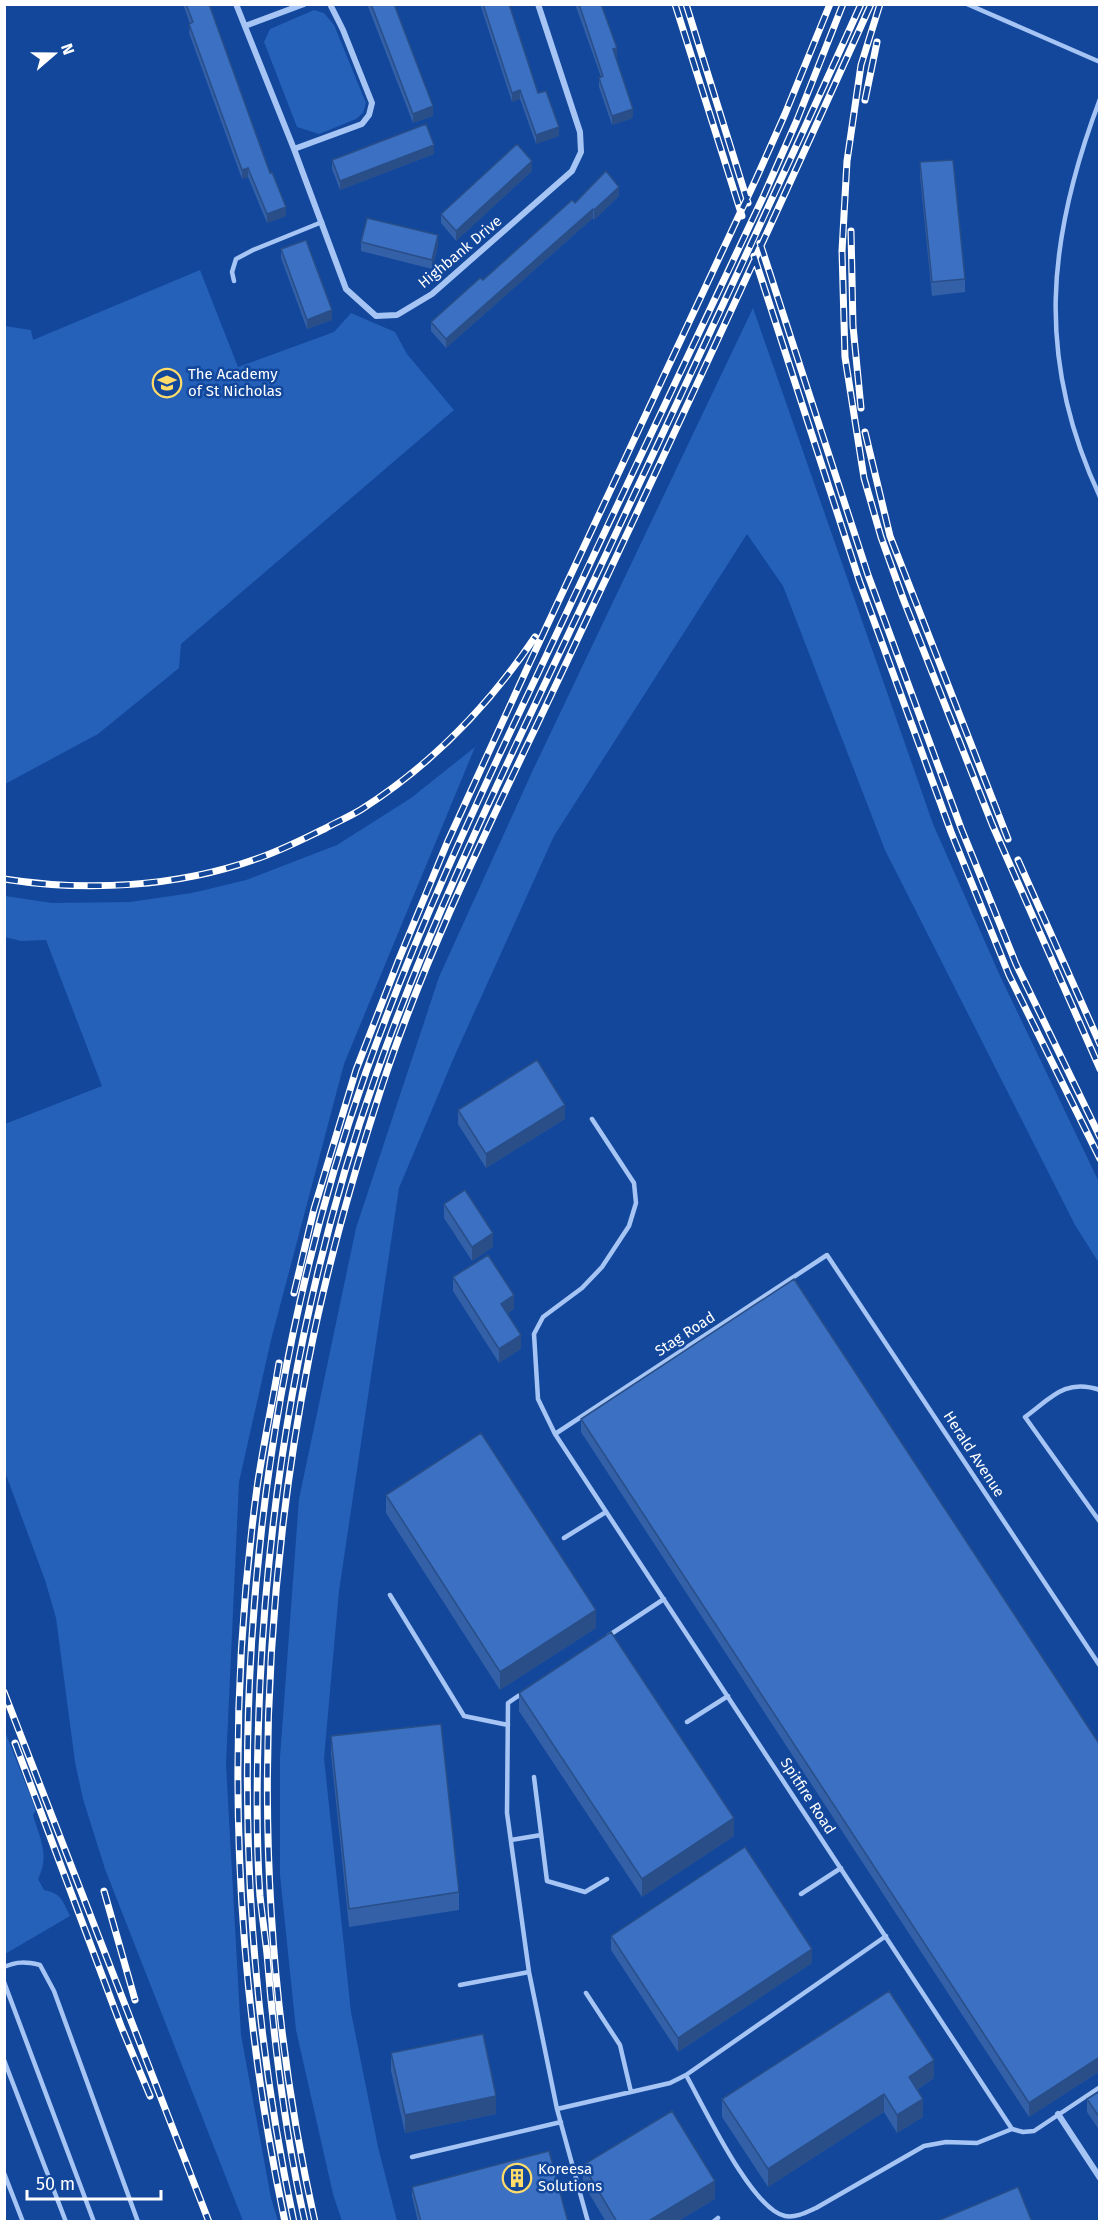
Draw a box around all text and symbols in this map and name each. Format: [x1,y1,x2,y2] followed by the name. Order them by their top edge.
[24,24,84,84] north arrow
[57,41,78,57] text: N
[415,212,505,292] street label: Highbank Drive
[188,365,282,400] place label: The Academy of St Nicholas
[151,367,183,399] school or university icon: The Academy of St Nicholas
[652,1308,718,1360] street label: Stag Road
[940,1408,1008,1500] street label: Herald Avenue
[777,1754,839,1838] street label: Spitfire Road
[538,2160,602,2195] place label: Koreesa Solutions
[501,2162,533,2194] building icon: Koreesa Solutions
[27,2163,160,2201] scale bar
[36,2173,75,2195] text: 50 m

